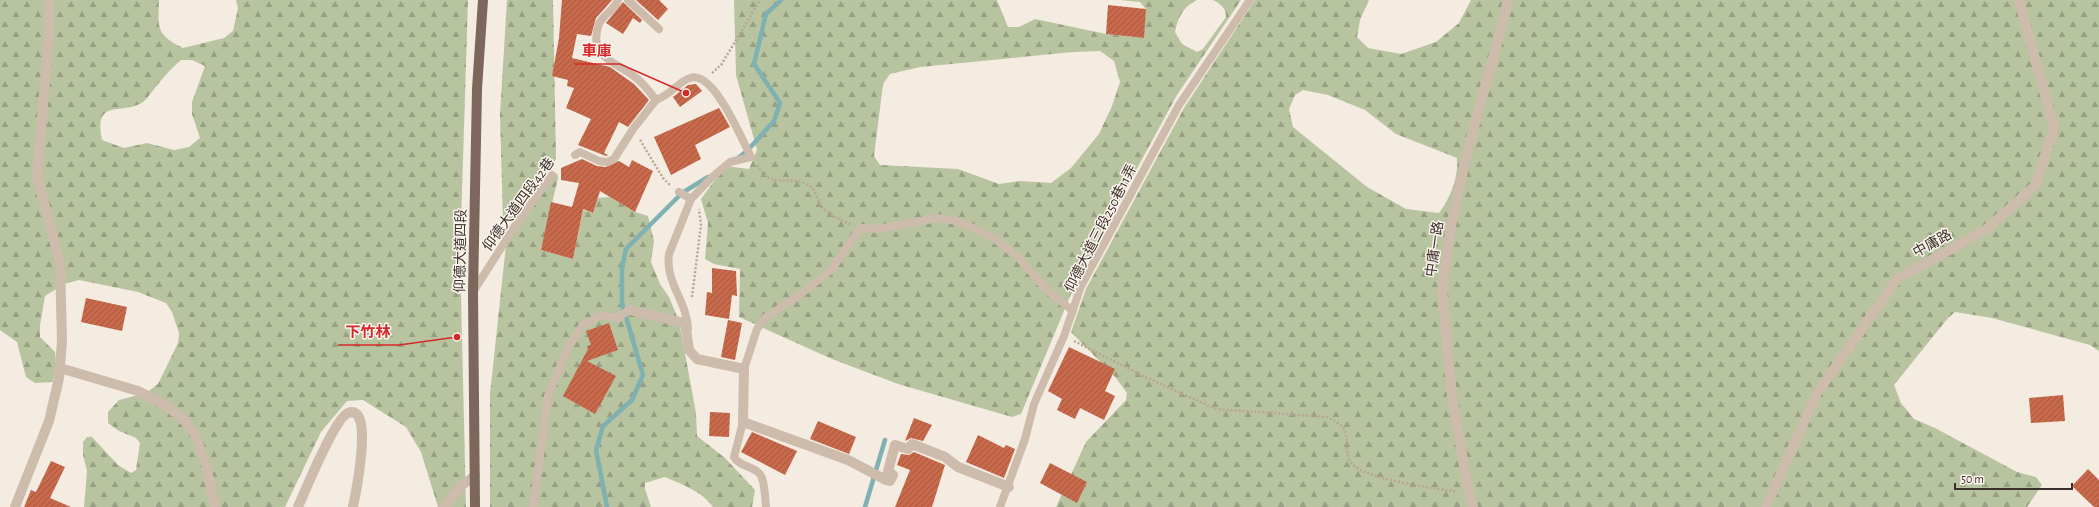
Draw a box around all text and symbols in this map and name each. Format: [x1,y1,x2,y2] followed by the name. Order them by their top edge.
[574,37,620,64] callout: 車庫
[582,43,612,59] text: 車庫
[479,154,557,254] street label: 仰德大道四段42巷
[1061,161,1139,295] street label: 仰德大道三段250巷11弄
[451,209,469,293] street label: 仰德大道四段
[1423,220,1446,278] street label: 中庸一路
[1910,227,1954,260] street label: 中庸路
[338,318,399,345] callout: 下竹林
[345,324,391,340] text: 下竹林
[1955,465,2072,491] scale bar
[1961,473,1984,485] text: 50 m

